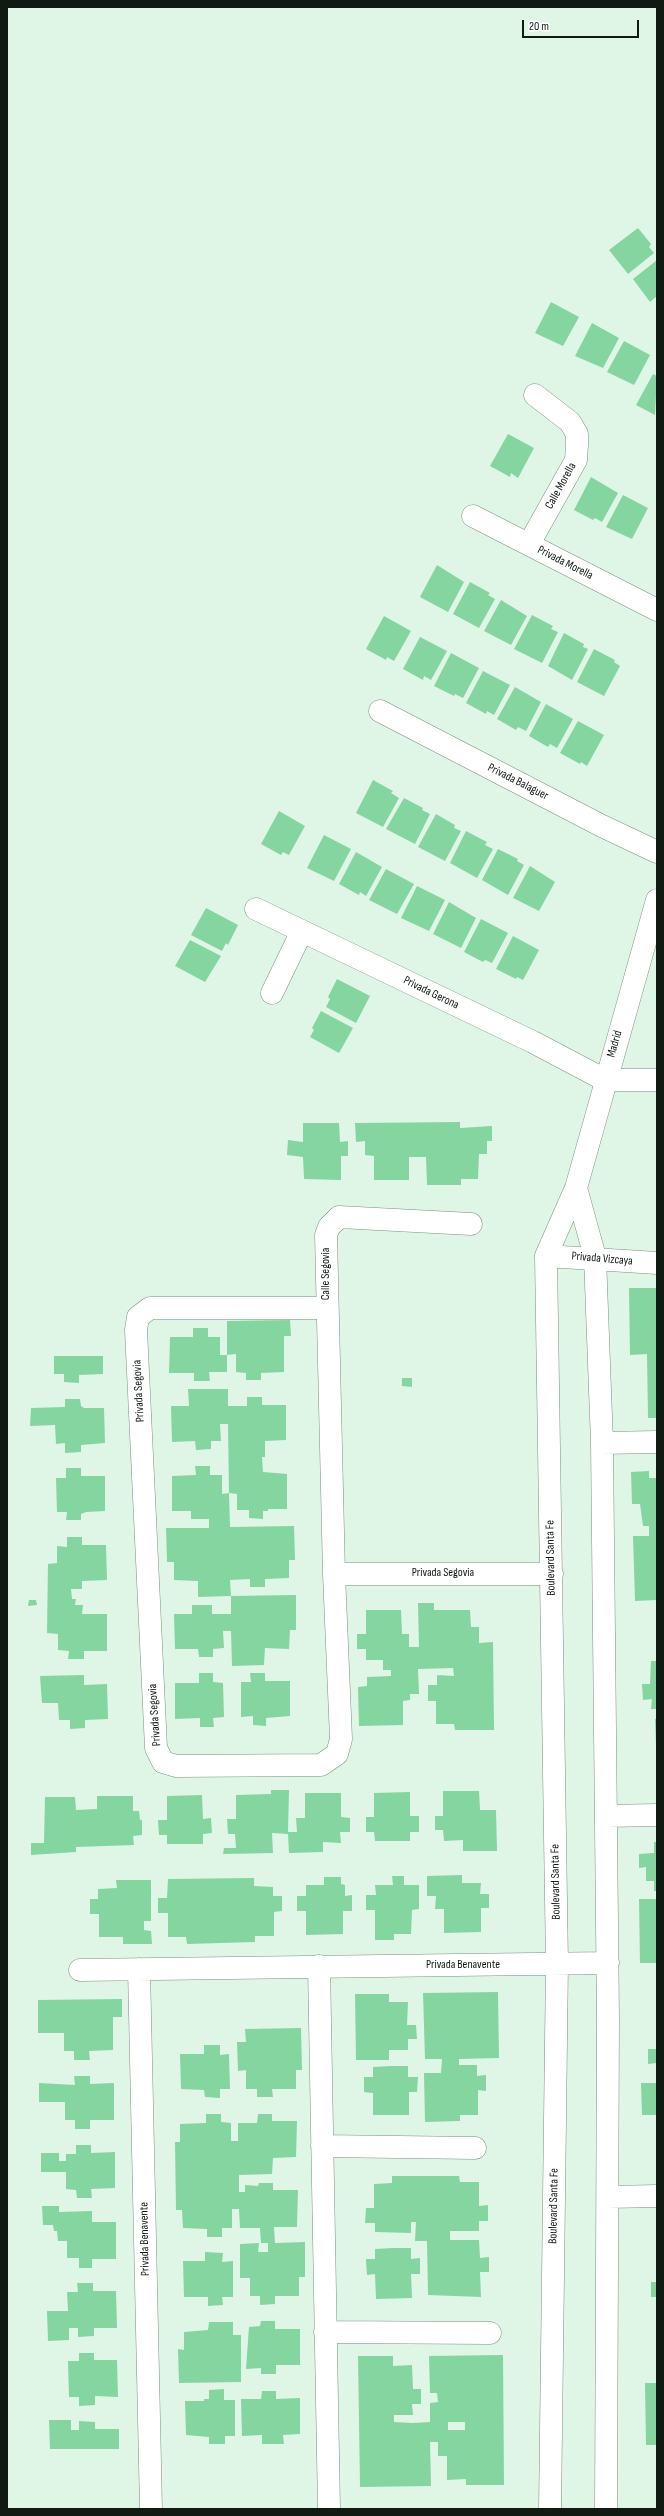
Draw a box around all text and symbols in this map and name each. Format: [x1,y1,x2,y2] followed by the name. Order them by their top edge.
[524,12,641,38] scale bar
[529,19,549,34] text: 20 m
[542,460,580,512] street label: Calle Morella
[535,543,595,583] street label: Privada Morella
[485,761,551,803] street label: Privada Balaguer
[401,973,461,1013] street label: Privada Gerona
[604,1029,626,1059] street label: Madrid
[319,1248,333,1300] street label: Calle Segovia
[571,1249,633,1269] street label: Privada Vizcaya
[130,1359,148,1423] street label: Privada Segovia
[543,1520,559,1596] street label: Boulevard Santa Fe
[412,1566,474,1580] street label: Privada Segovia
[146,1683,164,1747] street label: Privada Segovia
[548,1844,564,1920] street label: Boulevard Santa Fe
[426,1958,500,1972] street label: Privada Benavente
[546,2168,562,2244] street label: Boulevard Santa Fe
[137,2202,153,2276] street label: Privada Benavente

